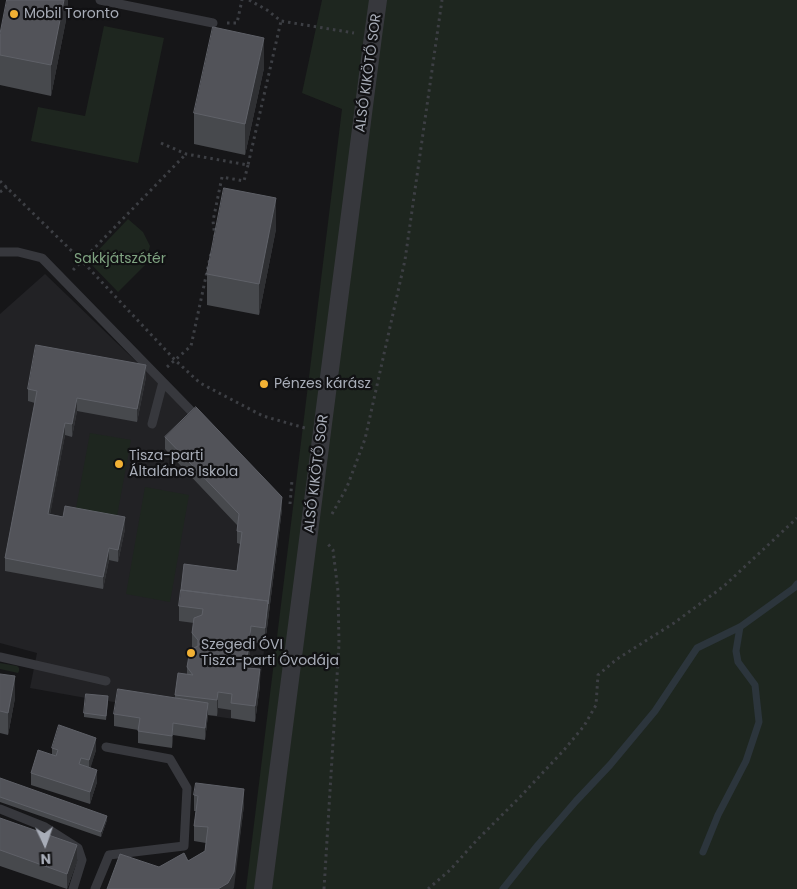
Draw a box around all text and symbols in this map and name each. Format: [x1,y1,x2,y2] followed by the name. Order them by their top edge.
[24,6,119,22] place label: Mobil Toronto
[8,8,20,20] marker: Mobil Toronto
[352,13,386,133] street label: ALSÓ KIKÖTŐ SOR
[74,251,166,267] park label: Sakkjátszótér
[274,376,371,392] place label: Pénzes kárász
[258,378,270,390] marker: Pénzes kárász
[301,414,333,534] street label: ALSÓ KIKÖTŐ SOR
[129,448,238,481] place label: Tisza-parti Általános Iskola
[113,458,125,470] marker: Tisza-parti Általános Iskola
[201,637,339,670] place label: Szegedi ÓVI Tisza-parti Óvodája
[185,647,197,659] marker: Szegedi ÓVI Tisza-parti Óvodája
[20,819,70,869] north arrow
[40,849,52,869] text: N

